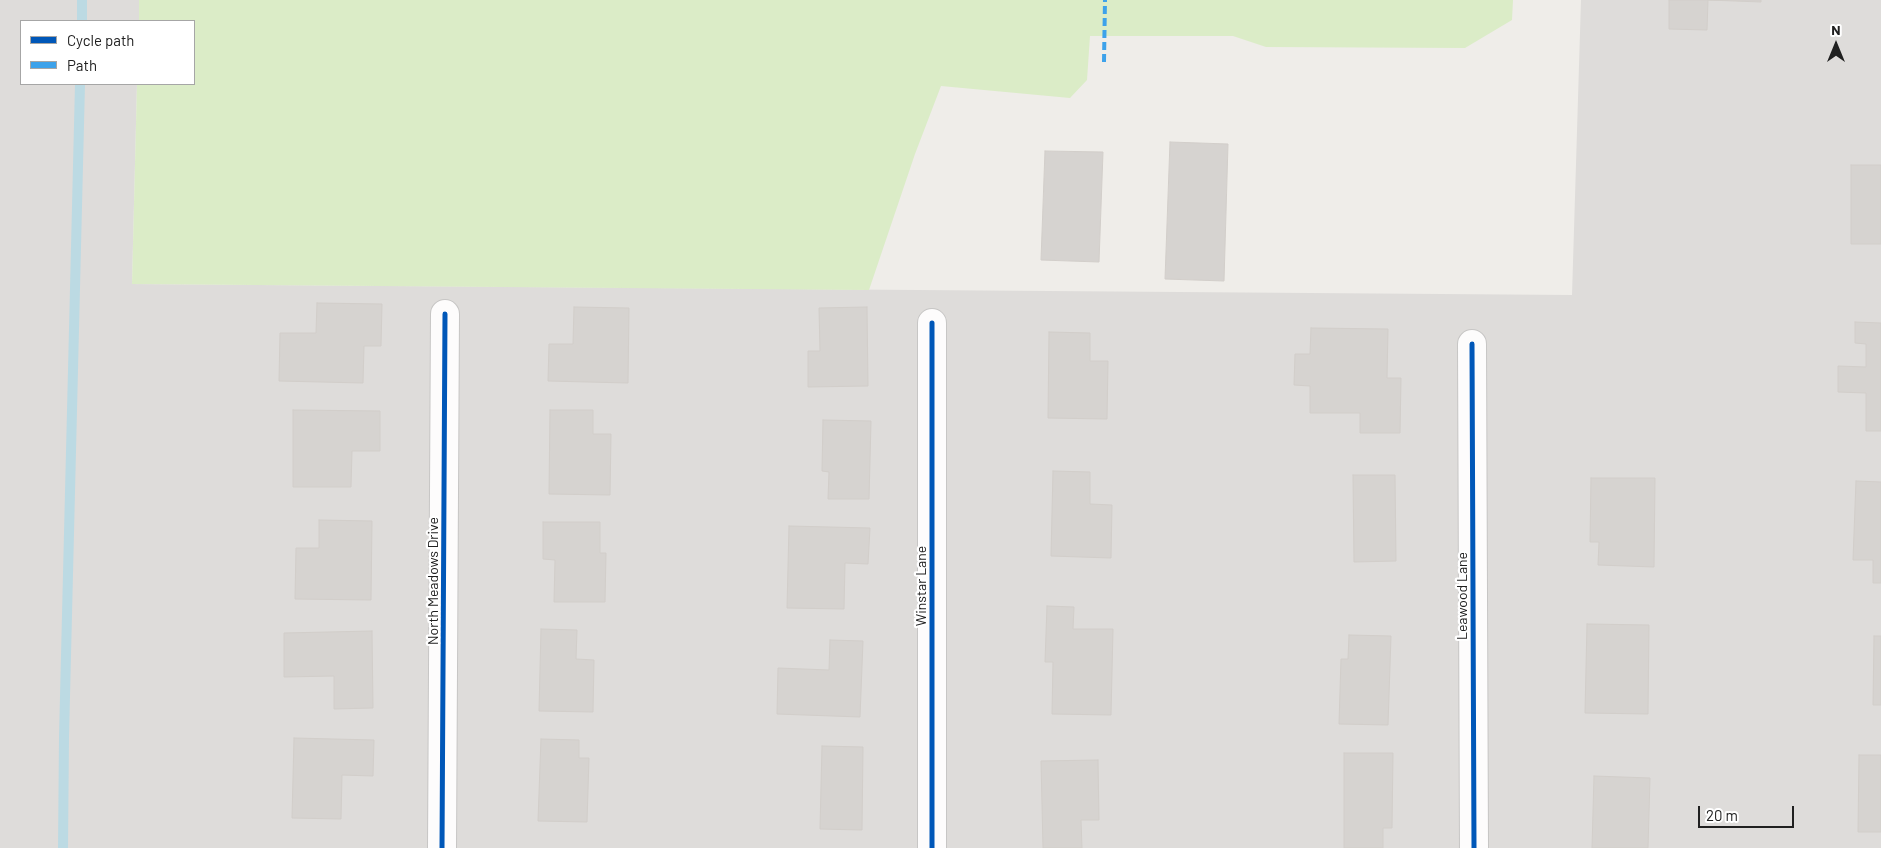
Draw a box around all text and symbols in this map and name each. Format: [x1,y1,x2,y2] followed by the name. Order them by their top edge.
[20,20,195,85] legend
[1811,20,1861,70] north arrow
[1831,21,1841,38] text: N
[67,31,134,49] text: Cycle path
[67,56,97,74] text: Path
[425,517,441,645] street label: North Meadows Drive
[913,546,929,626] street label: Winstar Lane
[1454,552,1470,640] street label: Leawood Lane
[1701,796,1797,828] scale bar
[1706,806,1738,824] text: 20 m

